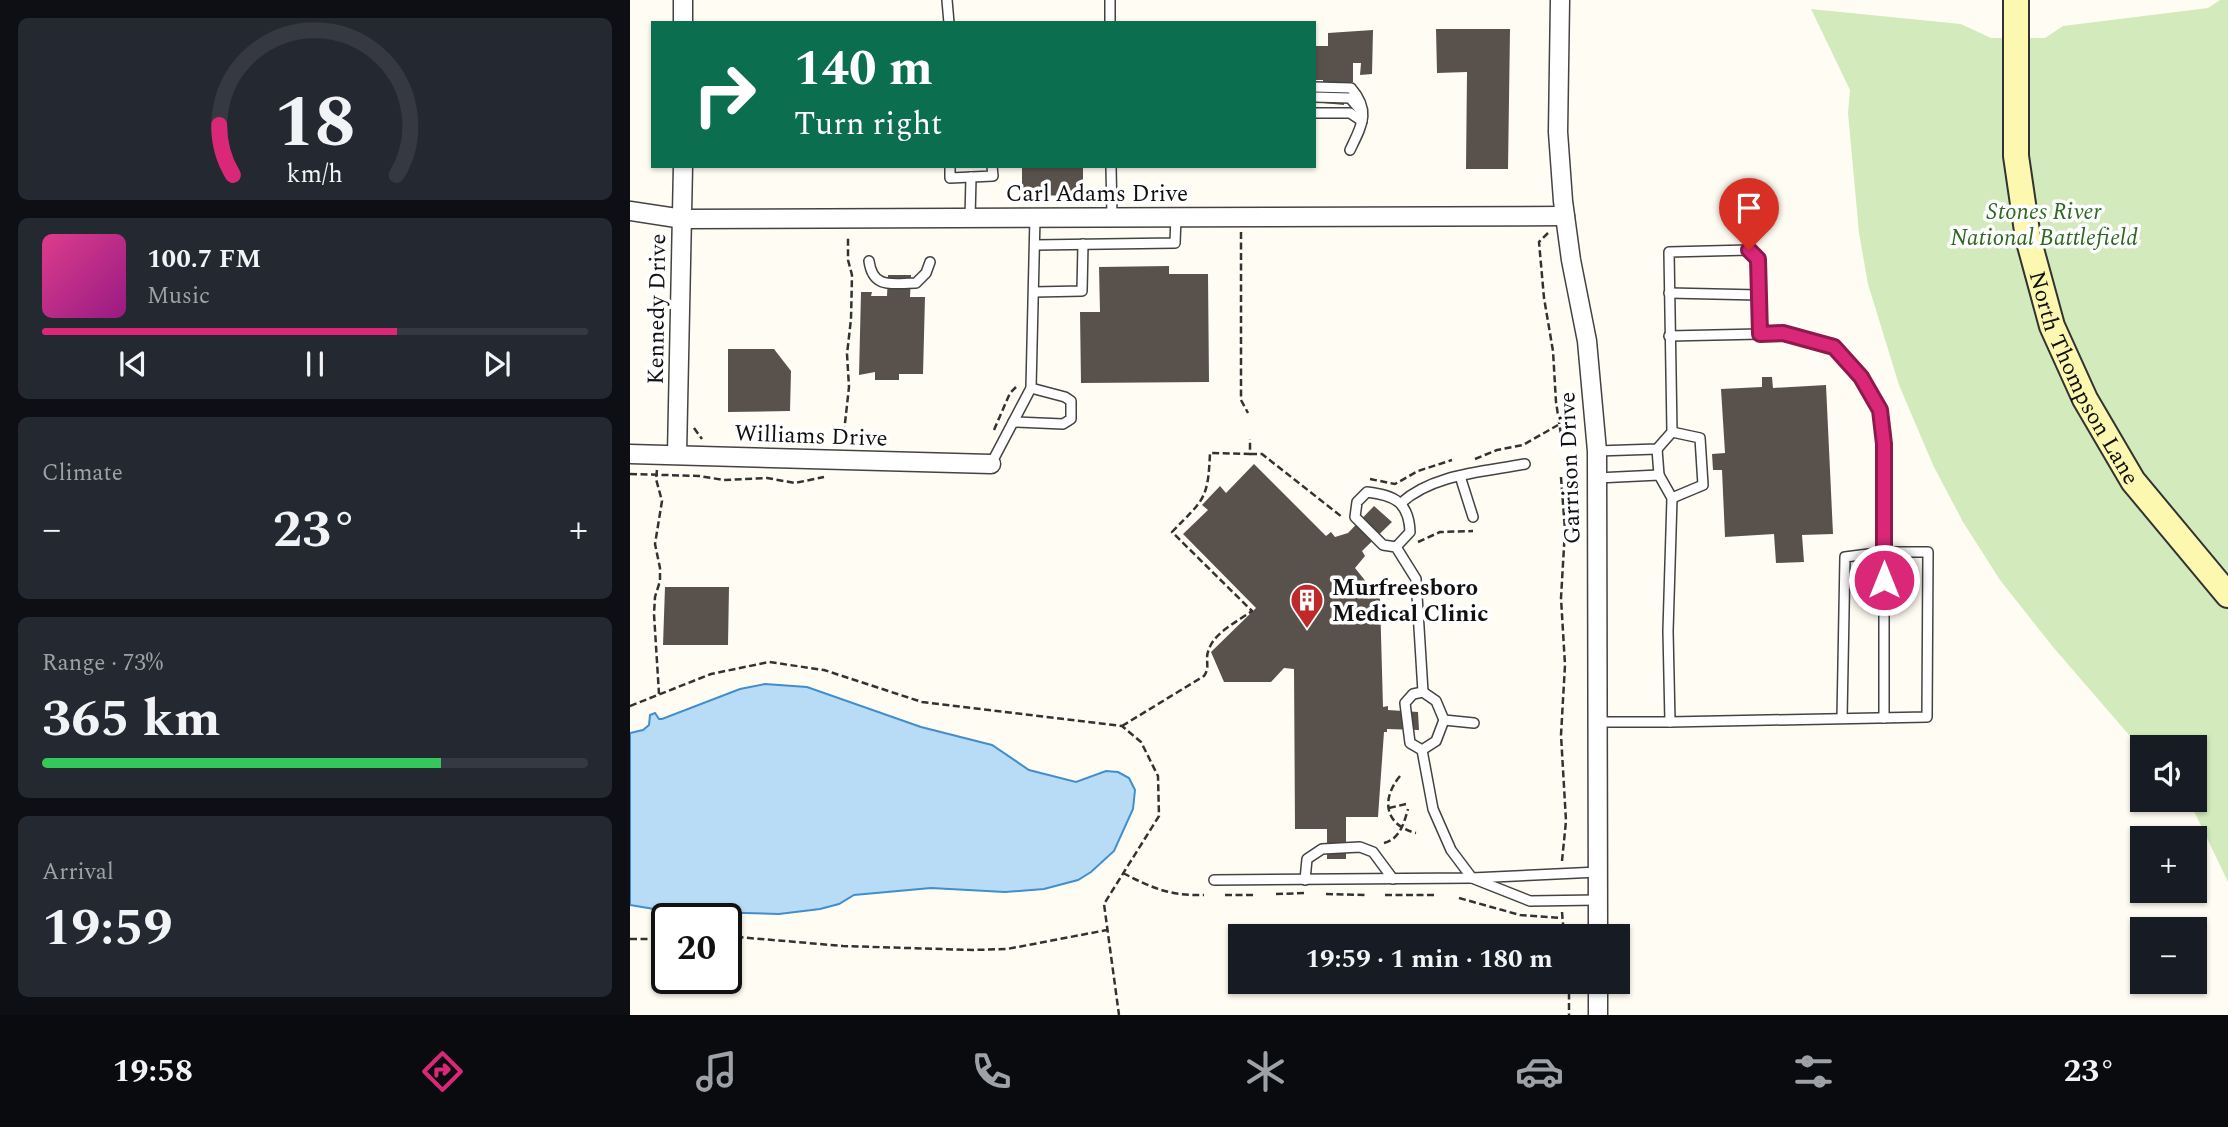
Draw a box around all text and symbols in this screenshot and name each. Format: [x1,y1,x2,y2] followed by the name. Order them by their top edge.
[794,32,933,107] text: 140 m
[679,49,770,140] icon: right
[274,68,356,179] text: 18
[794,100,942,149] text: Turn right
[287,156,343,194] text: km/h
[1006,177,1188,212] street label: Carl Adams Drive
[1719,178,1779,250] pin
[1730,189,1768,227] icon: arrive
[1950,195,2138,256] park label: Stones River National Battlefield
[639,233,676,385] street label: Kennedy Drive
[147,239,261,279] text: 100.7 FM
[2019,267,2148,492] street label: North Thompson Lane
[147,279,210,314] text: Music
[114,345,152,383] icon: previous
[296,345,334,383] icon: pause
[478,345,516,383] icon: next
[1550,391,1591,545] street label: Garrison Drive
[734,416,888,457] street label: Williams Drive
[42,456,123,491] text: Climate
[273,491,357,570] text: 23°
[42,501,61,559] text: −
[569,501,588,559] text: +
[1847,543,1921,617] position arrow
[1332,571,1488,632] place label: Murfreesboro Medical Clinic
[1288,581,1326,630] building icon: Murfreesboro Medical Clinic
[42,646,163,681] text: Range · 73%
[42,680,221,759] text: 365 km
[2130,735,2207,994] map controls
[2130,735,2207,812] button: sound
[2130,826,2207,903] button: +
[42,855,114,890] text: Arrival
[42,889,173,968] text: 19:59
[651,903,742,994] speed limit sign: 20
[2130,917,2207,994] button: −
[1305,939,1553,979] text: 19:59 · 1 min · 180 m
[113,1047,193,1096] text: 19:58
[418,1047,467,1096] icon: directions
[692,1047,741,1096] icon: music
[967,1047,1016,1096] icon: phone
[1241,1047,1290,1096] icon: climate
[1515,1047,1564,1096] icon: car
[1789,1047,1838,1096] icon: filters
[2063,1047,2115,1096] text: 23°

